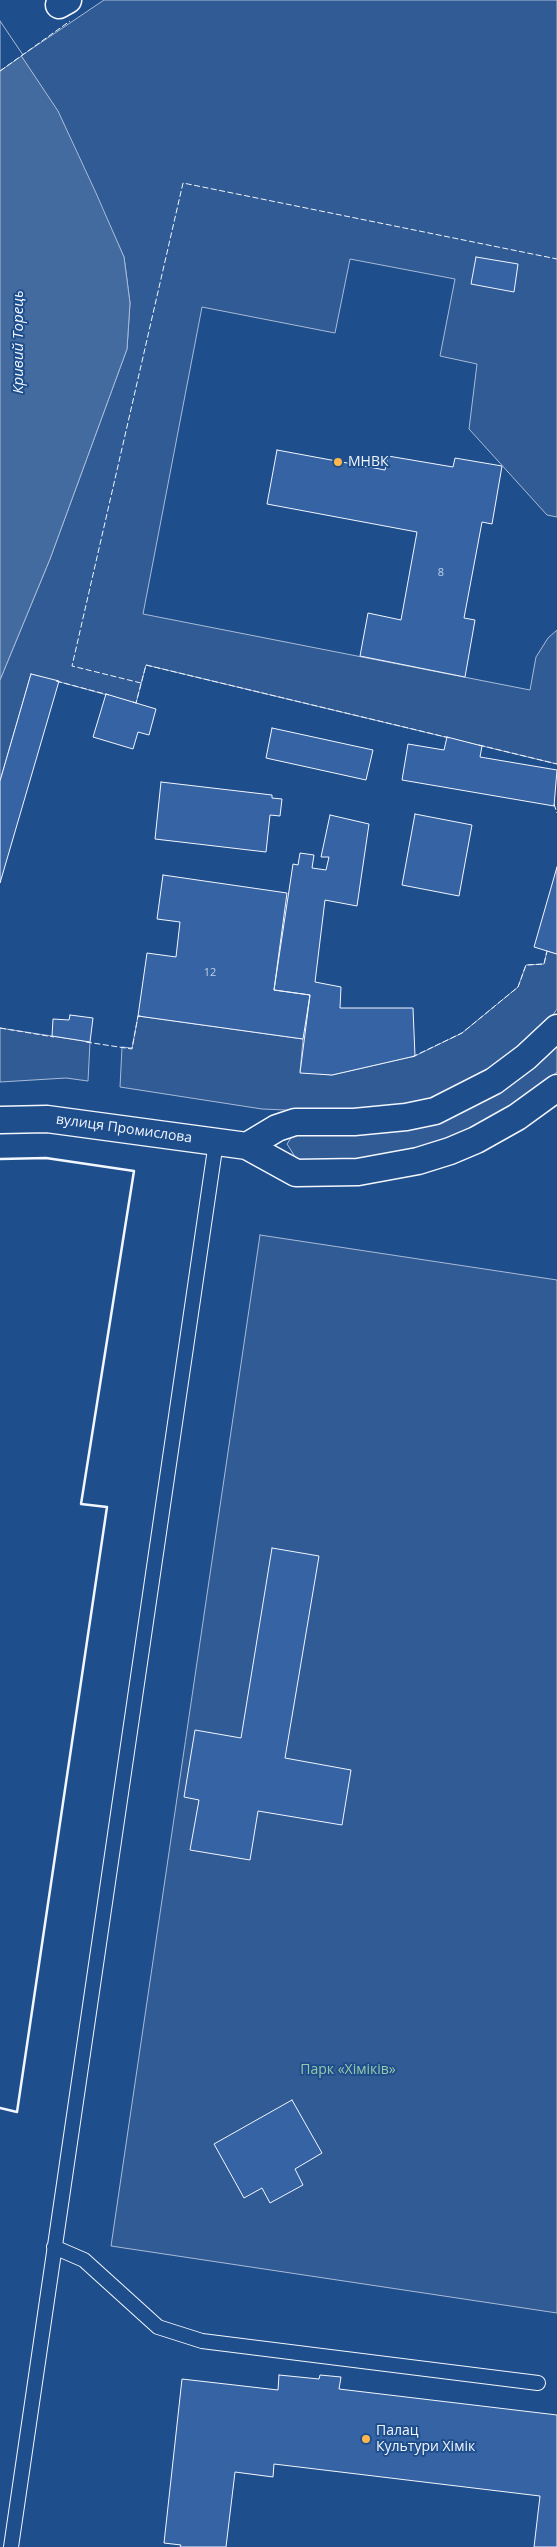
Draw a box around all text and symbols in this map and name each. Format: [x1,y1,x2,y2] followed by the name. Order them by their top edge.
[10,290,28,394] water label: Кривий Торець
[348,454,388,470] place label: МНВК
[332,456,344,468] marker: МНВК
[438,566,444,580] house number: 8
[204,966,216,980] house number: 12
[55,1111,193,1147] street label: вулиця Промислова
[300,2062,396,2078] park label: Парк «Хіміків»
[376,2423,475,2456] place label: Палац Культури Хімік
[360,2433,372,2445] marker: Палац Культури Хімік

